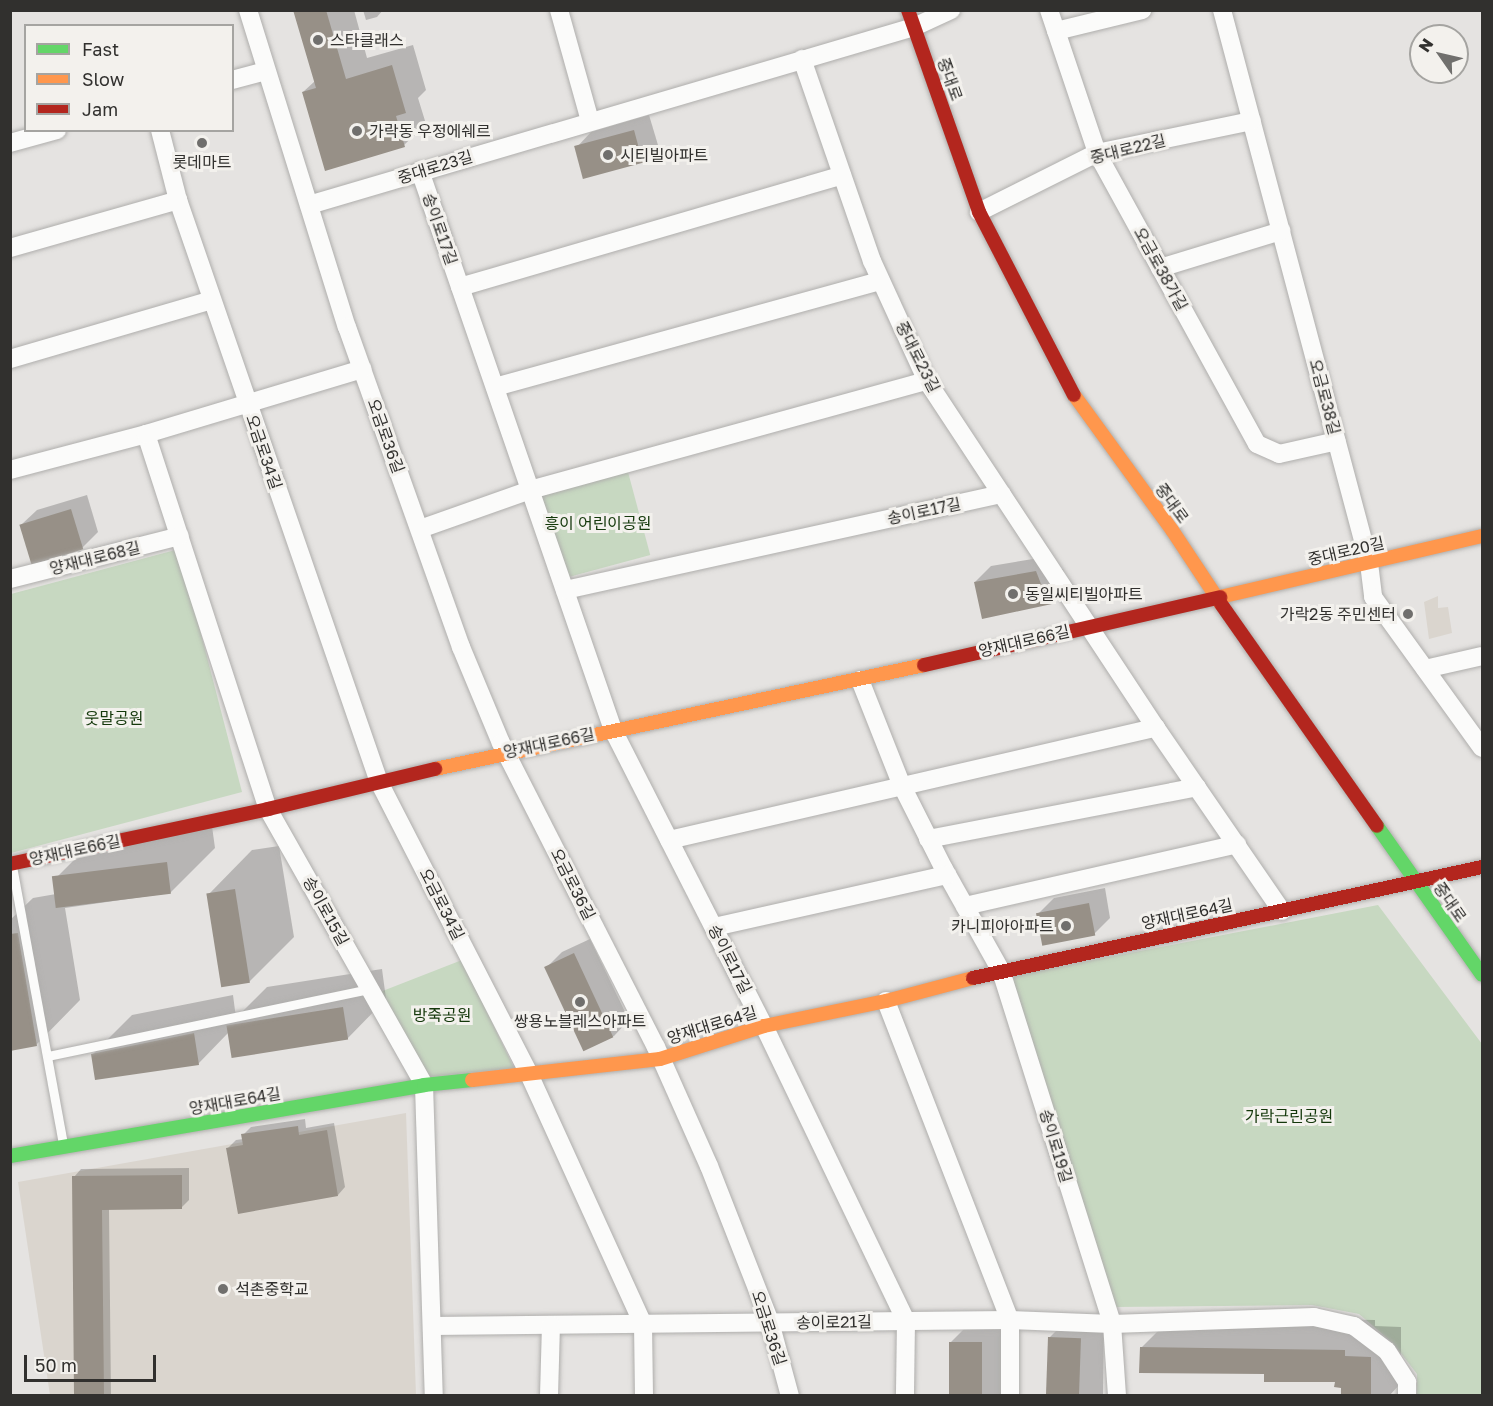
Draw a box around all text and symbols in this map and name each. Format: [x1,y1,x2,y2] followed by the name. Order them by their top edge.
[24,24,234,132] legend
[1409,24,1469,84] north arrow
[330,30,404,50] place label: 스타클래스
[311,33,325,47] marker: 스타클래스
[1414,34,1437,56] text: N
[82,38,119,60] text: Fast
[933,55,967,103] street label: 중대로
[82,68,124,90] text: Slow
[82,98,118,120] text: Jam
[369,121,491,141] place label: 가락동 우정에쉐르
[350,124,364,138] marker: 가락동 우정에쉐르
[1088,130,1168,168] street label: 중대로22길
[195,136,209,150] marker: 롯데마트
[620,145,708,165] place label: 시티빌아파트
[395,146,475,188] street label: 중대로23길
[601,148,615,162] marker: 시티빌아파트
[173,152,231,172] place label: 롯데마트
[419,190,461,268] street label: 송이로17길
[1130,224,1192,314] street label: 오금로38가길
[892,318,944,396] street label: 중대로23길
[1306,357,1344,437] street label: 오금로38길
[364,396,408,476] street label: 오금로36길
[242,412,286,492] street label: 오금로34길
[1151,479,1193,527] street label: 중대로
[885,494,963,528] street label: 송이로17길
[544,513,652,533] park label: 흥이 어린이공원
[1306,533,1386,569] street label: 중대로20길
[48,537,142,579] street label: 양재대로68길
[1025,584,1143,604] place label: 동일씨티빌아파트
[1006,587,1020,601] marker: 동일씨티빌아파트
[1280,604,1396,624] place label: 가락2동 주민센터
[1401,607,1415,621] marker: 가락2동 주민센터
[977,621,1071,661] street label: 양재대로66길
[85,708,143,728] park label: 웃말공원
[502,724,596,762] street label: 양재대로66길
[28,831,122,869] street label: 양재대로66길
[547,845,599,923] street label: 오금로36길
[416,865,468,943] street label: 오금로34길
[299,873,353,949] street label: 송이로15길
[1429,878,1471,926] street label: 중대로
[1140,895,1234,933] street label: 양재대로64길
[951,916,1054,936] place label: 카니피아아파트
[1059,919,1073,933] marker: 카니피아아파트
[704,921,756,997] street label: 송이로17길
[573,995,587,1009] marker: 쌍용노블레스아파트
[665,1002,759,1048] street label: 양재대로64길
[413,1005,471,1025] park label: 방죽공원
[514,1011,646,1031] place label: 쌍용노블레스아파트
[188,1083,282,1119] street label: 양재대로64길
[1245,1106,1333,1126] park label: 가락근린공원
[1036,1107,1076,1185] street label: 송이로19길
[235,1279,309,1299] place label: 석촌중학교
[216,1282,230,1296] marker: 석촌중학교
[748,1288,790,1368] street label: 오금로36길
[796,1312,872,1332] street label: 송이로21길
[27,1343,159,1381] scale bar
[35,1354,77,1376] text: 50 m

